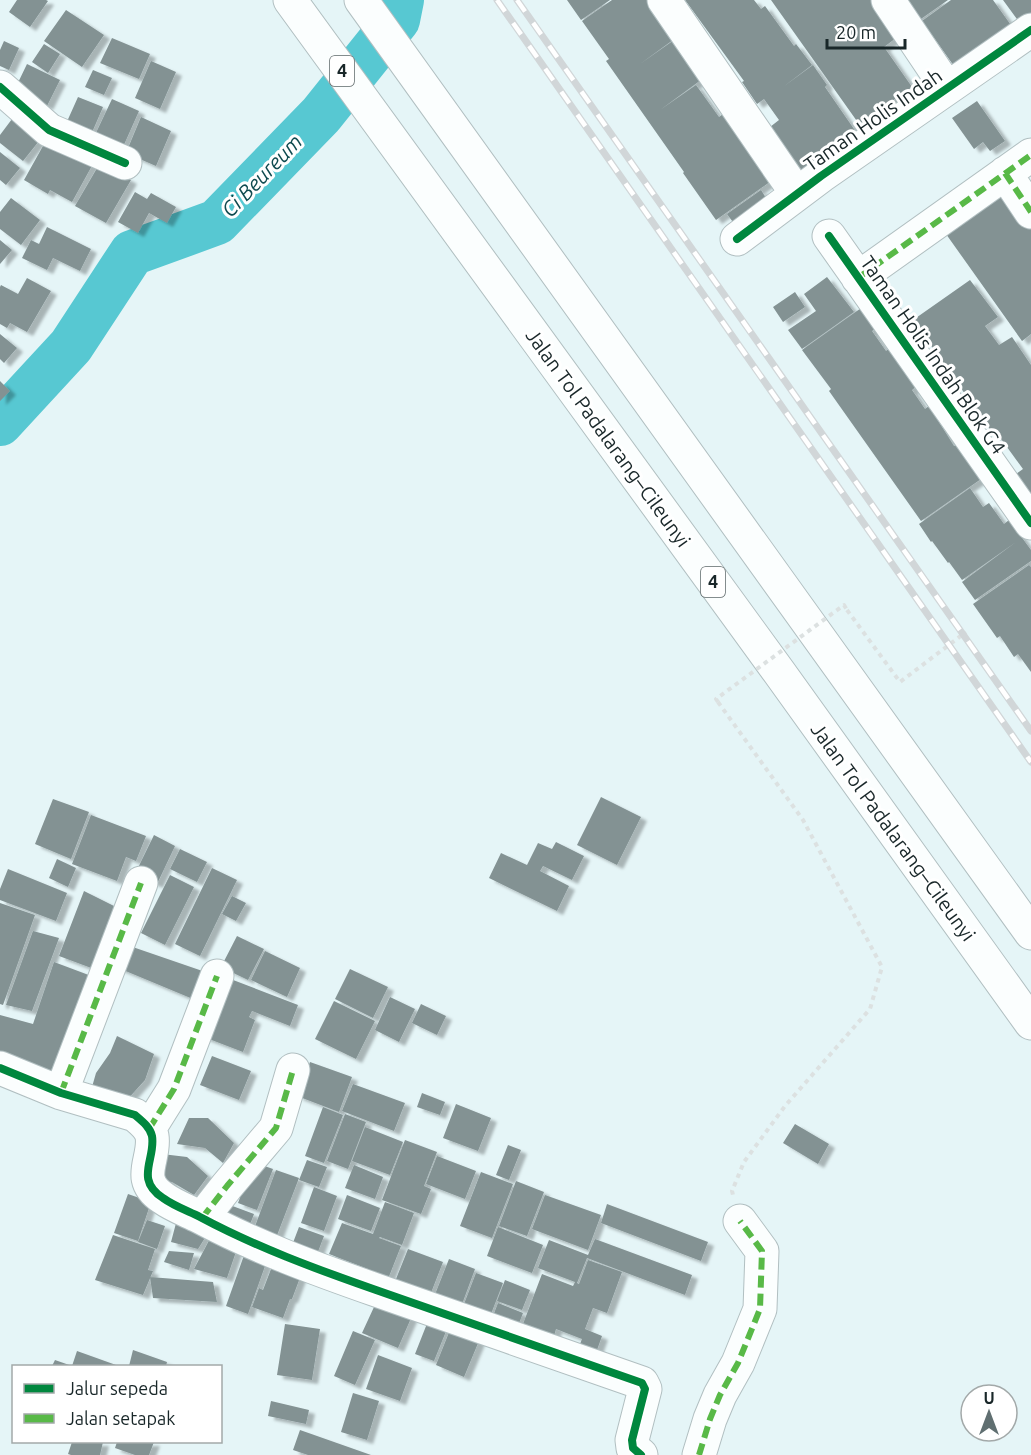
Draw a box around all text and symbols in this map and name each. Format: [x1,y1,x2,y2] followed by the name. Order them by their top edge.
[827,12,905,50] scale bar
[836,22,876,42] text: 20 m
[330,56,354,86] road number: 4
[799,63,946,176] street label: Taman Holis Indah
[216,129,307,222] water label: Ci Beureum
[856,251,1011,458] street label: Taman Holis Indah Blok G4
[521,324,695,551] street label: Jalan Tol Padalarang–Cileunyi
[701,567,725,597] road number: 4
[806,718,980,945] street label: Jalan Tol Padalarang–Cileunyi
[12,1365,222,1443] legend
[66,1378,168,1398] text: Jalur sepeda
[959,1383,1019,1443] north arrow
[983,1389,995,1407] text: U
[66,1408,175,1428] text: Jalan setapak

